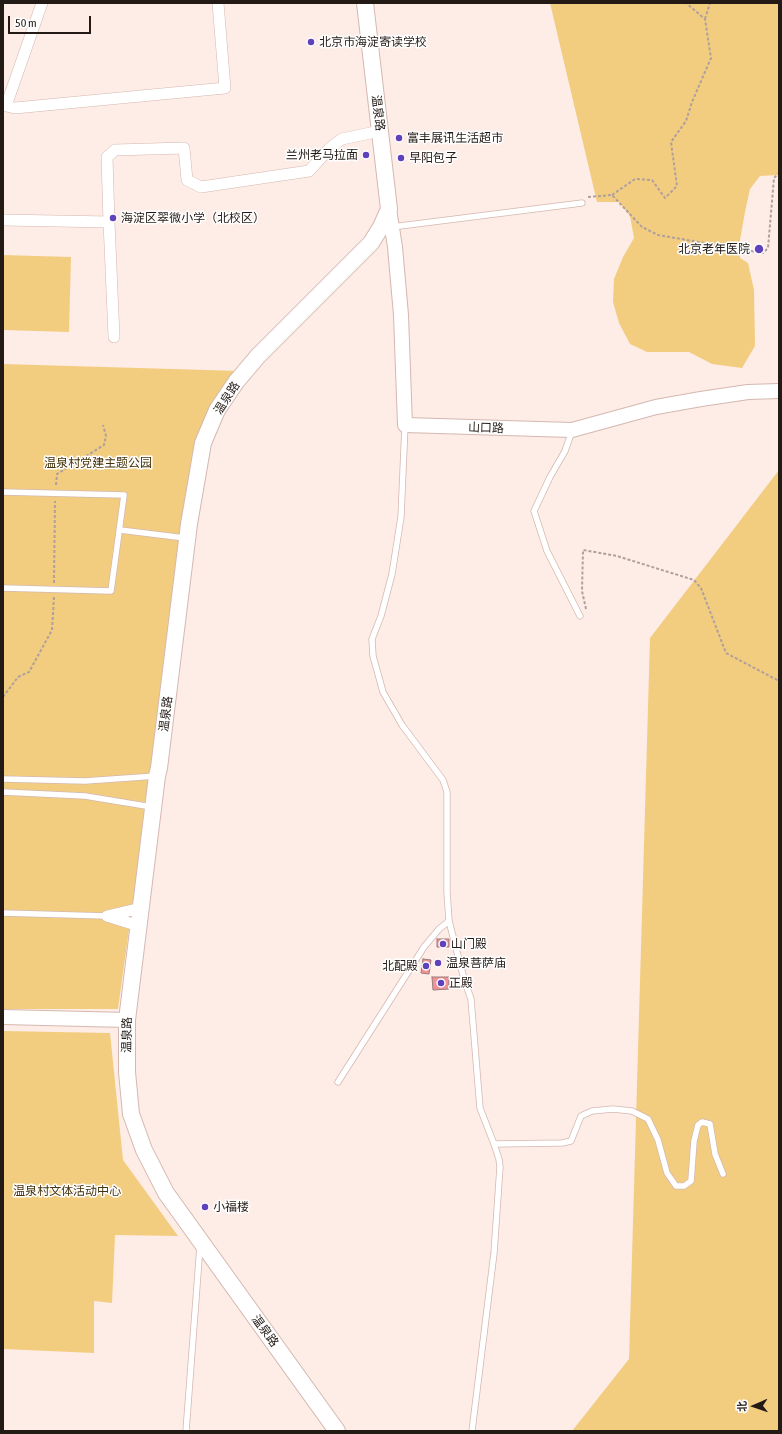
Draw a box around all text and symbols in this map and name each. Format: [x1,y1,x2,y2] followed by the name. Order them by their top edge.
[10,8,93,34] scale bar
[15,16,37,30] text: 50 m
[319,35,427,49] place label: 北京市海淀寄读学校
[306,37,316,47] marker: 北京市海淀寄读学校
[369,94,387,132] street label: 温泉路
[407,131,503,145] place label: 富丰展讯生活超市
[394,133,404,143] marker: 富丰展讯生活超市
[286,148,358,162] place label: 兰州老马拉面
[361,150,371,160] marker: 兰州老马拉面
[409,151,457,165] place label: 早阳包子
[396,153,406,163] marker: 早阳包子
[121,211,265,225] place label: 海淀区翠微小学（北校区）
[108,213,118,223] marker: 海淀区翠微小学（北校区）
[678,242,750,256] place label: 北京老年医院
[753,243,765,255] marker: 北京老年医院
[211,379,243,417] street label: 温泉路
[468,420,504,436] street label: 山口路
[44,456,152,470] park label: 温泉村党建主题公园
[157,695,175,733] street label: 温泉路
[451,937,487,951] place label: 山门殿
[438,939,448,949] marker: 山门殿
[446,956,506,970] place label: 温泉菩萨庙
[433,958,443,968] marker: 温泉菩萨庙
[382,959,418,973] place label: 北配殿
[421,961,431,971] marker: 北配殿
[449,976,473,990] place label: 正殿
[436,978,446,988] marker: 正殿
[119,1017,135,1053] street label: 温泉路
[13,1184,121,1198] park label: 温泉村文体活动中心
[213,1200,249,1214] place label: 小福楼
[200,1202,210,1212] marker: 小福楼
[249,1312,281,1350] street label: 温泉路
[734,1386,774,1426] north arrow
[736,1401,748,1412] text: 北

